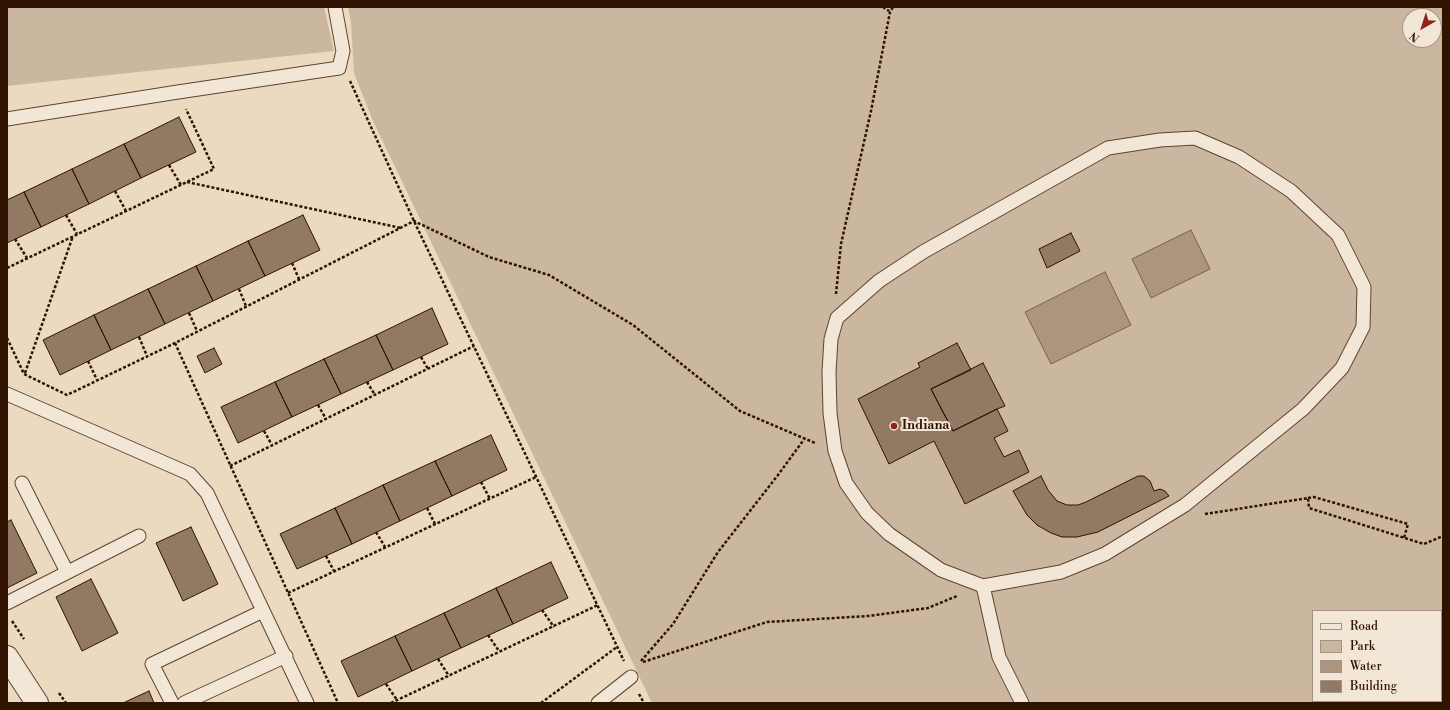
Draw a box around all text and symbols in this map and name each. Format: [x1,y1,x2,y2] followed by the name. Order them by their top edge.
[1402,8,1442,48] north arrow
[1407,28,1423,45] text: N
[902,418,949,434] place label: Indiana
[889,421,899,431] marker: Indiana
[1312,610,1442,702] legend
[1350,619,1378,634] text: Road
[1350,639,1375,654] text: Park
[1350,659,1382,674] text: Water
[1350,679,1397,694] text: Building

